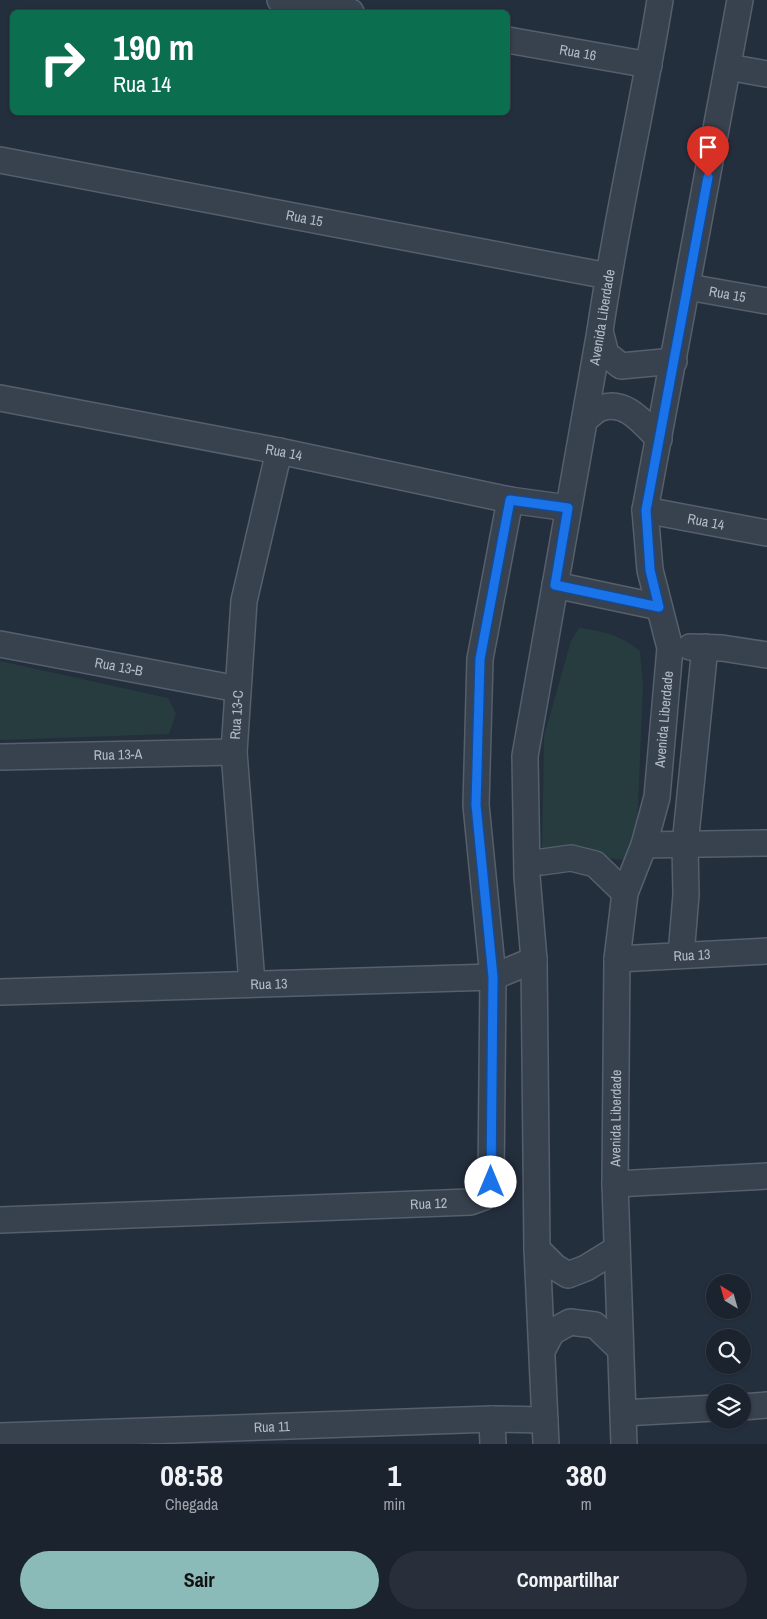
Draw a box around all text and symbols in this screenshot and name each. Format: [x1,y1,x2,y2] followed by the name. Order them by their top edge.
[113,24,194,71] text: 190 m
[30,30,95,95] icon: right
[558,40,598,64] street label: Rua 16
[113,69,171,99] text: Rua 14
[687,126,729,177] pin
[694,133,722,161] icon: arrive
[285,206,324,230] street label: Rua 15
[585,268,619,368] street label: Avenida Liberdade
[708,282,747,306] street label: Rua 15
[264,440,304,465] street label: Rua 14
[686,509,726,534] street label: Rua 14
[93,653,145,680] street label: Rua 13-B
[651,670,677,769] street label: Avenida Liberdade
[226,690,247,740] street label: Rua 13-C
[94,745,143,764] street label: Rua 13-A
[673,945,711,965] street label: Rua 13
[250,974,288,993] street label: Rua 13
[606,1070,625,1168] street label: Avenida Liberdade
[464,1155,516,1207] position arrow
[410,1194,448,1213] street label: Rua 12
[706,1274,751,1319] north arrow
[706,1274,751,1429] map controls
[706,1329,751,1374] button: search
[706,1384,751,1429] button: layers
[253,1417,291,1436] street label: Rua 11
[160,1455,223,1495] text: 08:58
[388,1455,401,1495] text: 1
[566,1455,607,1495] text: 380
[165,1493,218,1515] text: Chegada
[383,1493,405,1515] text: min
[581,1493,592,1515] text: m
[20,1551,379,1609] button: Sair
[389,1551,747,1609] button: Compartilhar

